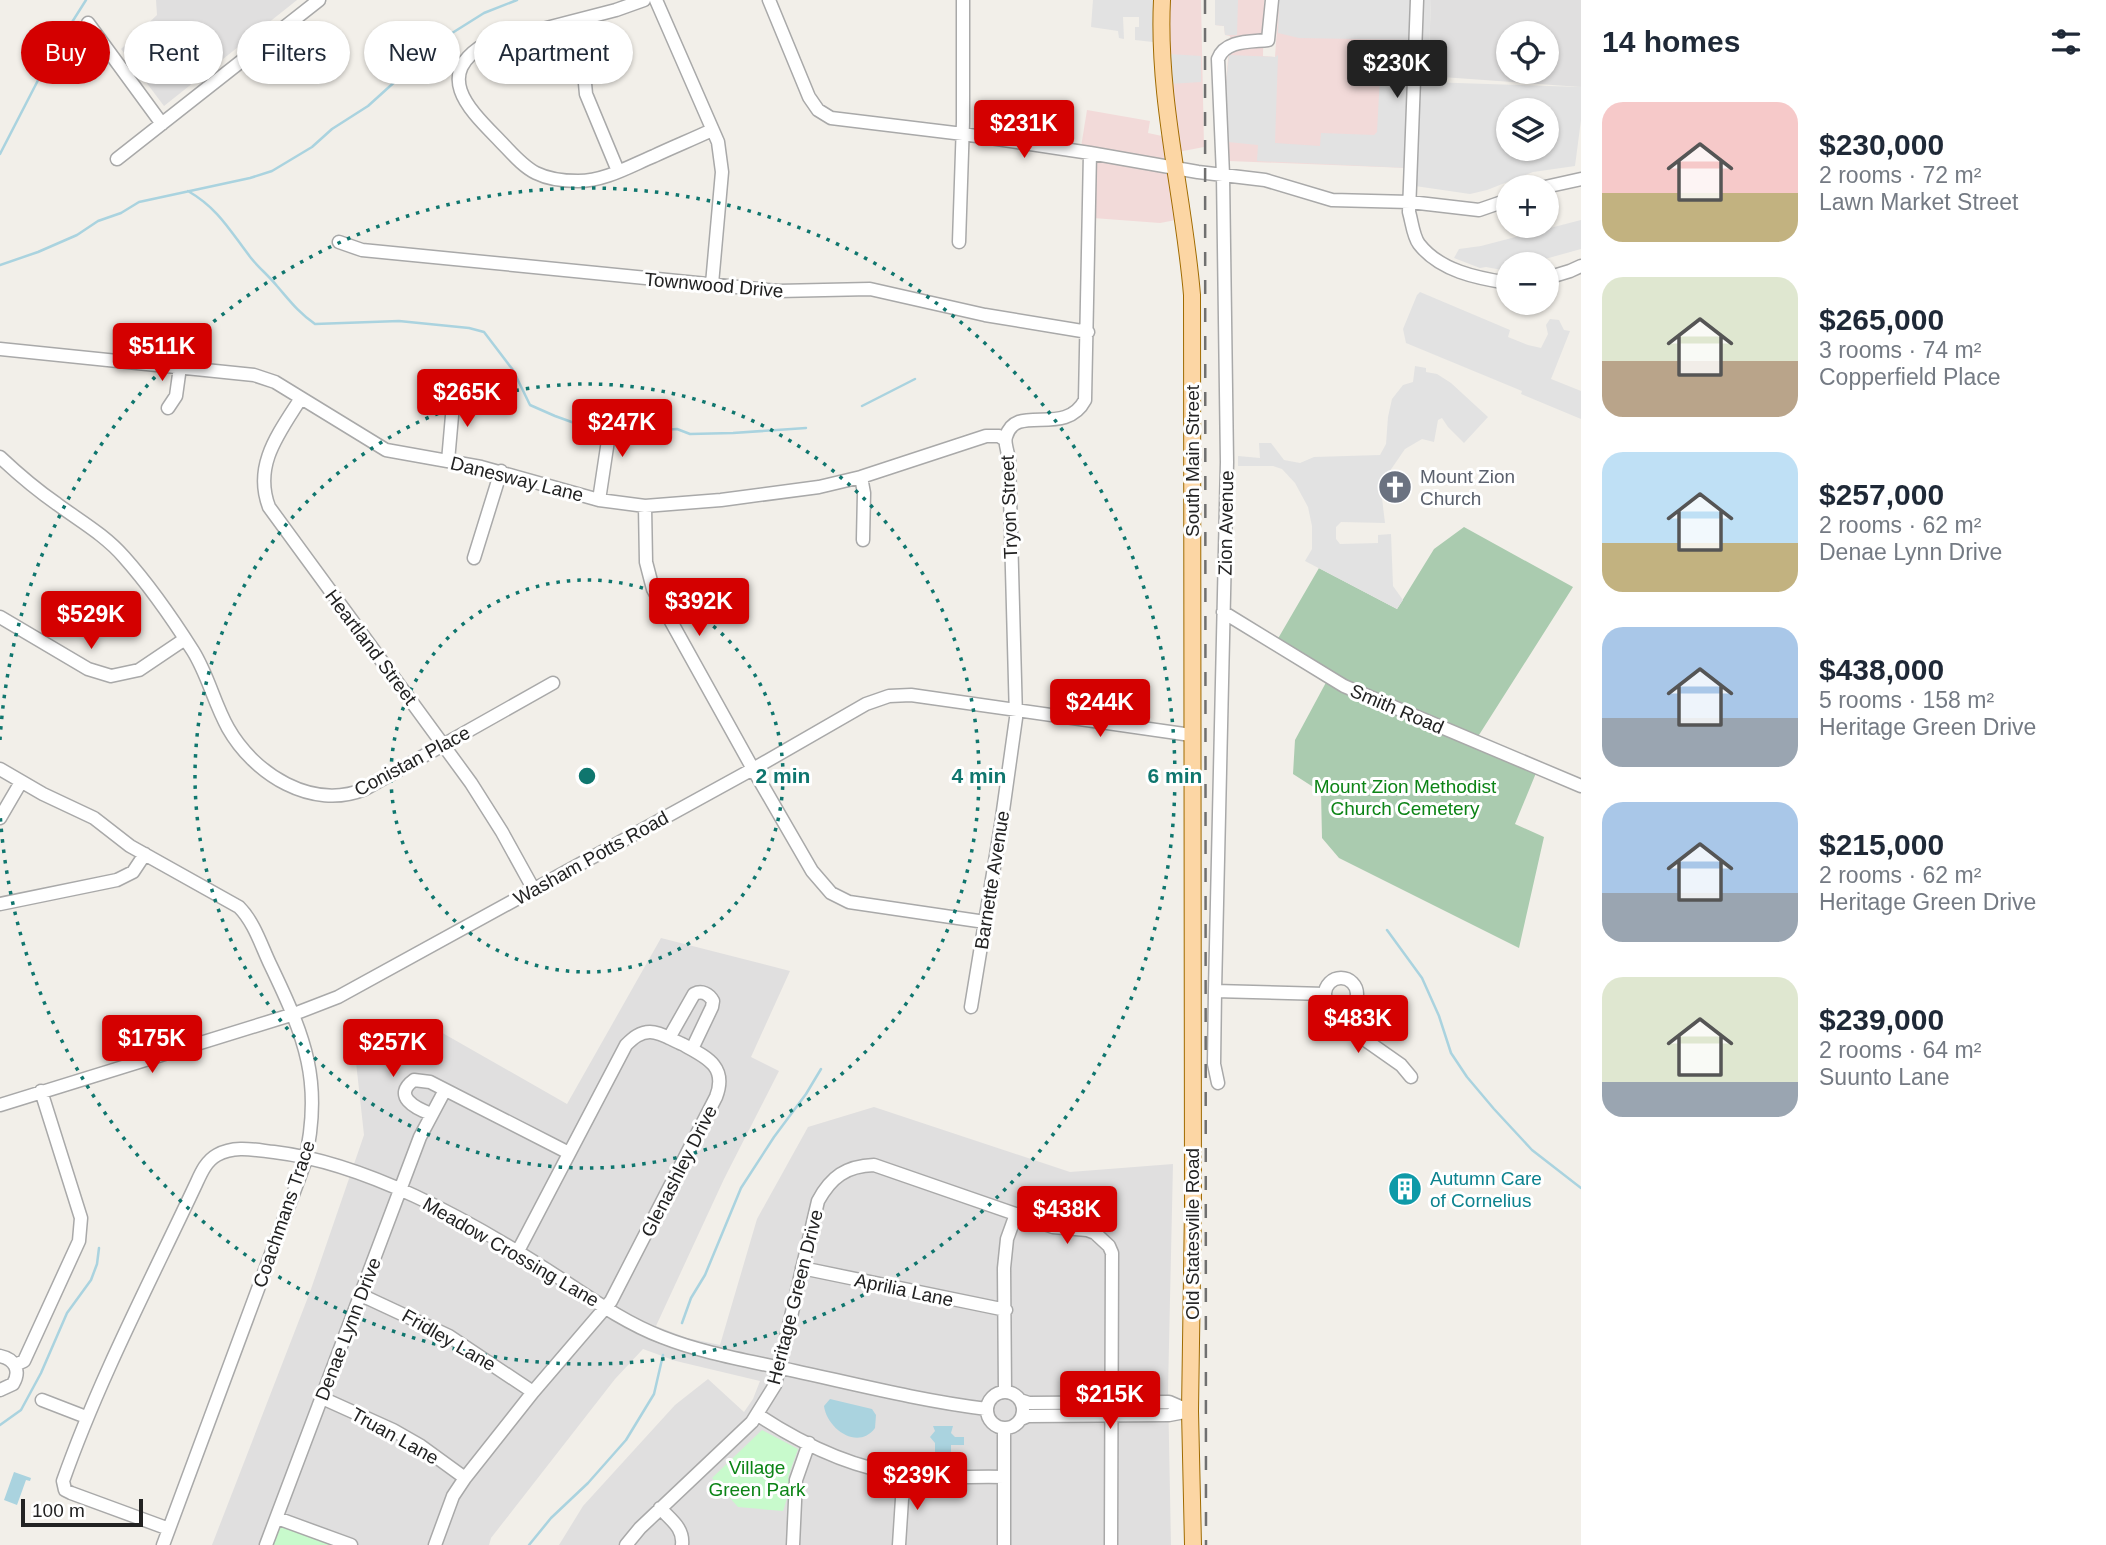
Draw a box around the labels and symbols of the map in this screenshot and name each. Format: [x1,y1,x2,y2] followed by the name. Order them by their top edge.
[1348,41,1446,100] pin: $230K
[975,100,1073,160] pin: $231K
[644,268,784,302] street label: Townwood Drive
[113,324,211,383] pin: $511K
[418,370,516,429] pin: $265K
[1182,384,1203,537] street label: South Main Street
[573,400,671,459] pin: $247K
[448,452,586,506] street label: Danesway Lane
[997,454,1021,559] street label: Tryon Street
[1420,466,1515,509] place label: Mount Zion Church
[1376,468,1414,506] church icon: Mount Zion Church
[1215,470,1237,576] street label: Zion Avenue
[650,578,748,638] pin: $392K
[321,585,421,709] street label: Heartland Street
[42,592,140,651] pin: $529K
[1051,680,1149,739] pin: $244K
[1347,680,1447,738] street label: Smith Road
[351,722,473,800] street label: Conistan Place
[575,764,599,788] centre of rings
[756,764,810,787] text: 2 min
[952,764,1006,787] text: 4 min
[1148,764,1202,787] text: 6 min
[1314,776,1497,819] park label: Mount Zion Methodist Church Cemetery
[510,807,672,909] street label: Washam Potts Road
[971,809,1013,951] street label: Barnette Avenue
[1309,996,1407,1055] pin: $483K
[103,1016,201,1075] pin: $175K
[344,1020,442,1079] pin: $257K
[637,1102,721,1240] street label: Glenashley Drive
[249,1138,319,1290] street label: Coachmans Trace
[1182,1148,1203,1320] street label: Old Statesville Road
[1430,1168,1542,1211] place label: Autumn Care of Cornelius
[1386,1170,1424,1208] building icon: Autumn Care of Cornelius
[1018,1186,1116,1246] pin: $438K
[419,1193,603,1311] street label: Meadow Crossing Lane
[763,1207,827,1387] street label: Heritage Green Drive
[311,1255,385,1403] street label: Denae Lynn Drive
[853,1269,955,1311] street label: Aprilia Lane
[398,1305,500,1375] street label: Fridley Lane
[1061,1372,1159,1431] pin: $215K
[348,1403,442,1469] street label: Truan Lane
[868,1452,966,1512] pin: $239K
[708,1457,806,1500] park label: Village Green Park
[21,1496,144,1528] scale bar

